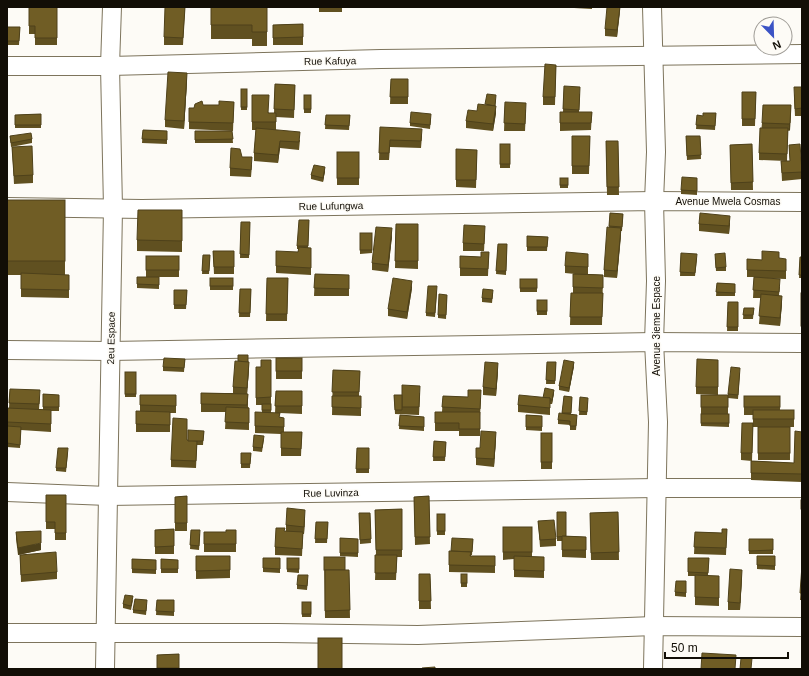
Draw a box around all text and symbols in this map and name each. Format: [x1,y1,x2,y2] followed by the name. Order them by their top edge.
[753,16,793,56] north arrow
[771,38,783,52] text: N
[304,55,357,67] street label: Rue Kafuya
[676,196,780,207] street label: Avenue Mwela Cosmas
[299,200,364,212] street label: Rue Lufungwa
[651,276,662,376] street label: Avenue 3ieme Espace
[105,311,117,365] street label: 2eu Espace
[303,487,359,499] street label: Rue Luvinza
[665,634,788,660] scale bar
[671,641,698,655] text: 50 m

